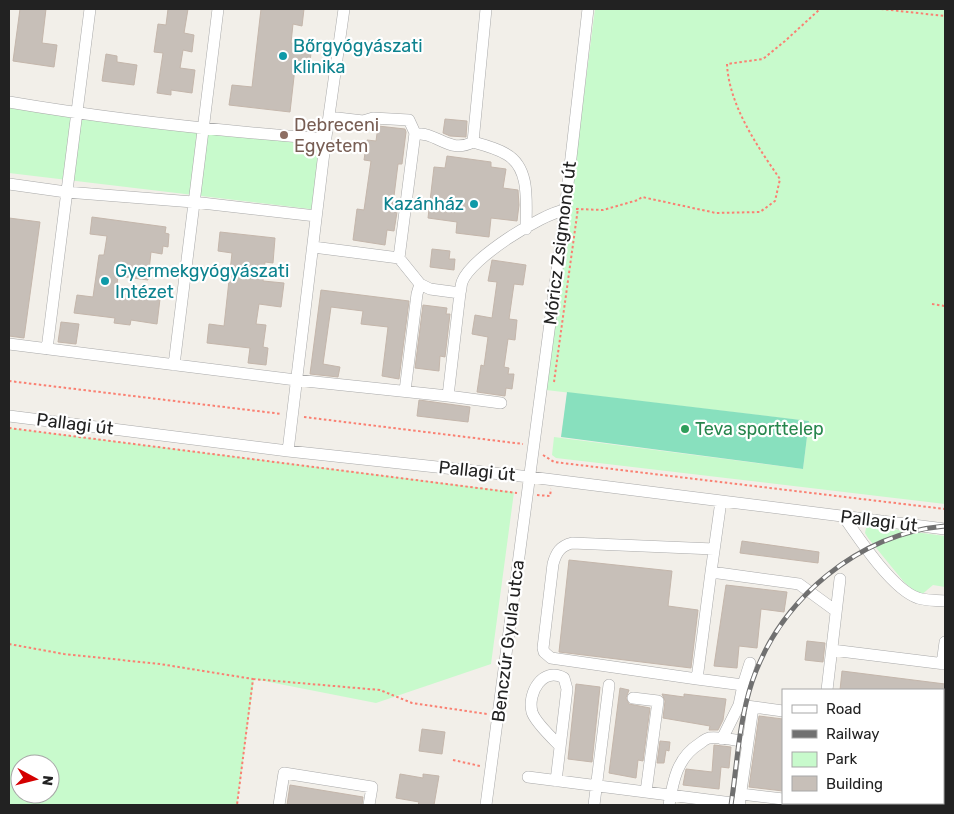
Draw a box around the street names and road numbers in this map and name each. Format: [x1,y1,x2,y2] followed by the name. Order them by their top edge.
[539,160,581,326] street label: Móricz Zsigmond út
[35,408,115,440] street label: Pallagi út
[437,456,517,486] street label: Pallagi út
[839,505,919,537] street label: Pallagi út
[487,559,529,723] street label: Benczúr Gyula utca

